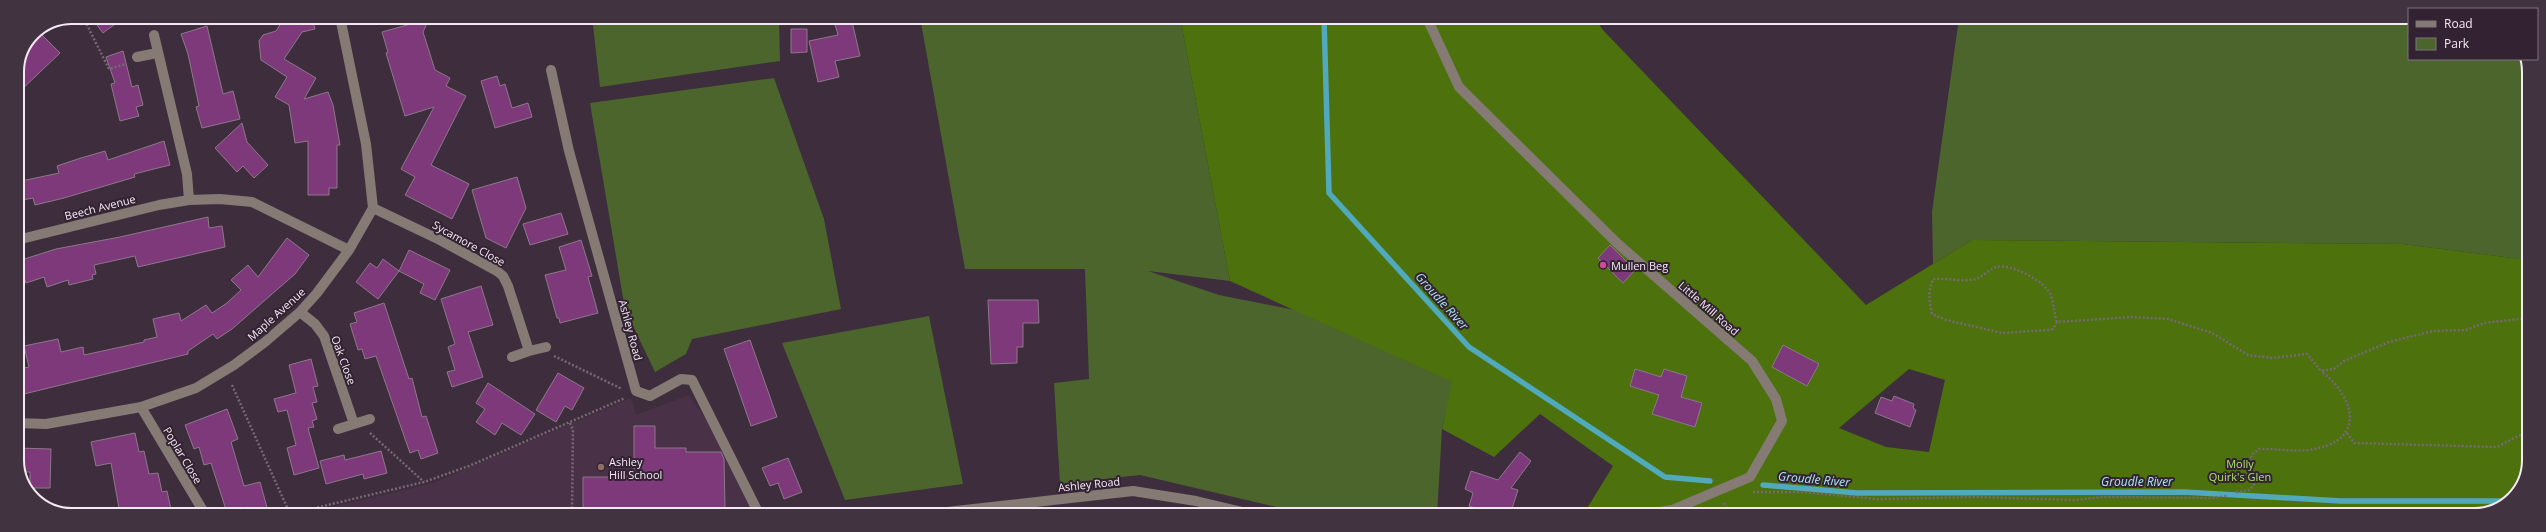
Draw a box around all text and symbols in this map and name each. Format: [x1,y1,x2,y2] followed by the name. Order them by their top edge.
[2408,8,2538,60] legend
[2444,15,2473,32] text: Road
[2444,35,2470,52] text: Park
[63,191,137,223] street label: Beech Avenue
[430,217,508,269] street label: Sycamore Close
[1611,258,1668,273] place label: Mullen Beg
[1598,260,1608,270] marker: Mullen Beg
[1412,269,1473,334] water label: Groudle River
[1676,278,1742,338] street label: Little Mill Road
[244,284,308,344] street label: Maple Avenue
[616,298,646,362] street label: Ashley Road
[328,333,360,387] street label: Oak Close
[160,424,206,486] street label: Poplar Close
[609,454,662,482] place label: Ashley Hill School
[2209,456,2271,484] park label: Molly Quirk's Glen
[596,462,606,472] marker: Ashley Hill School
[1778,467,1852,491] water label: Groudle River
[1057,473,1121,495] street label: Ashley Road
[2101,473,2174,490] water label: Groudle River

